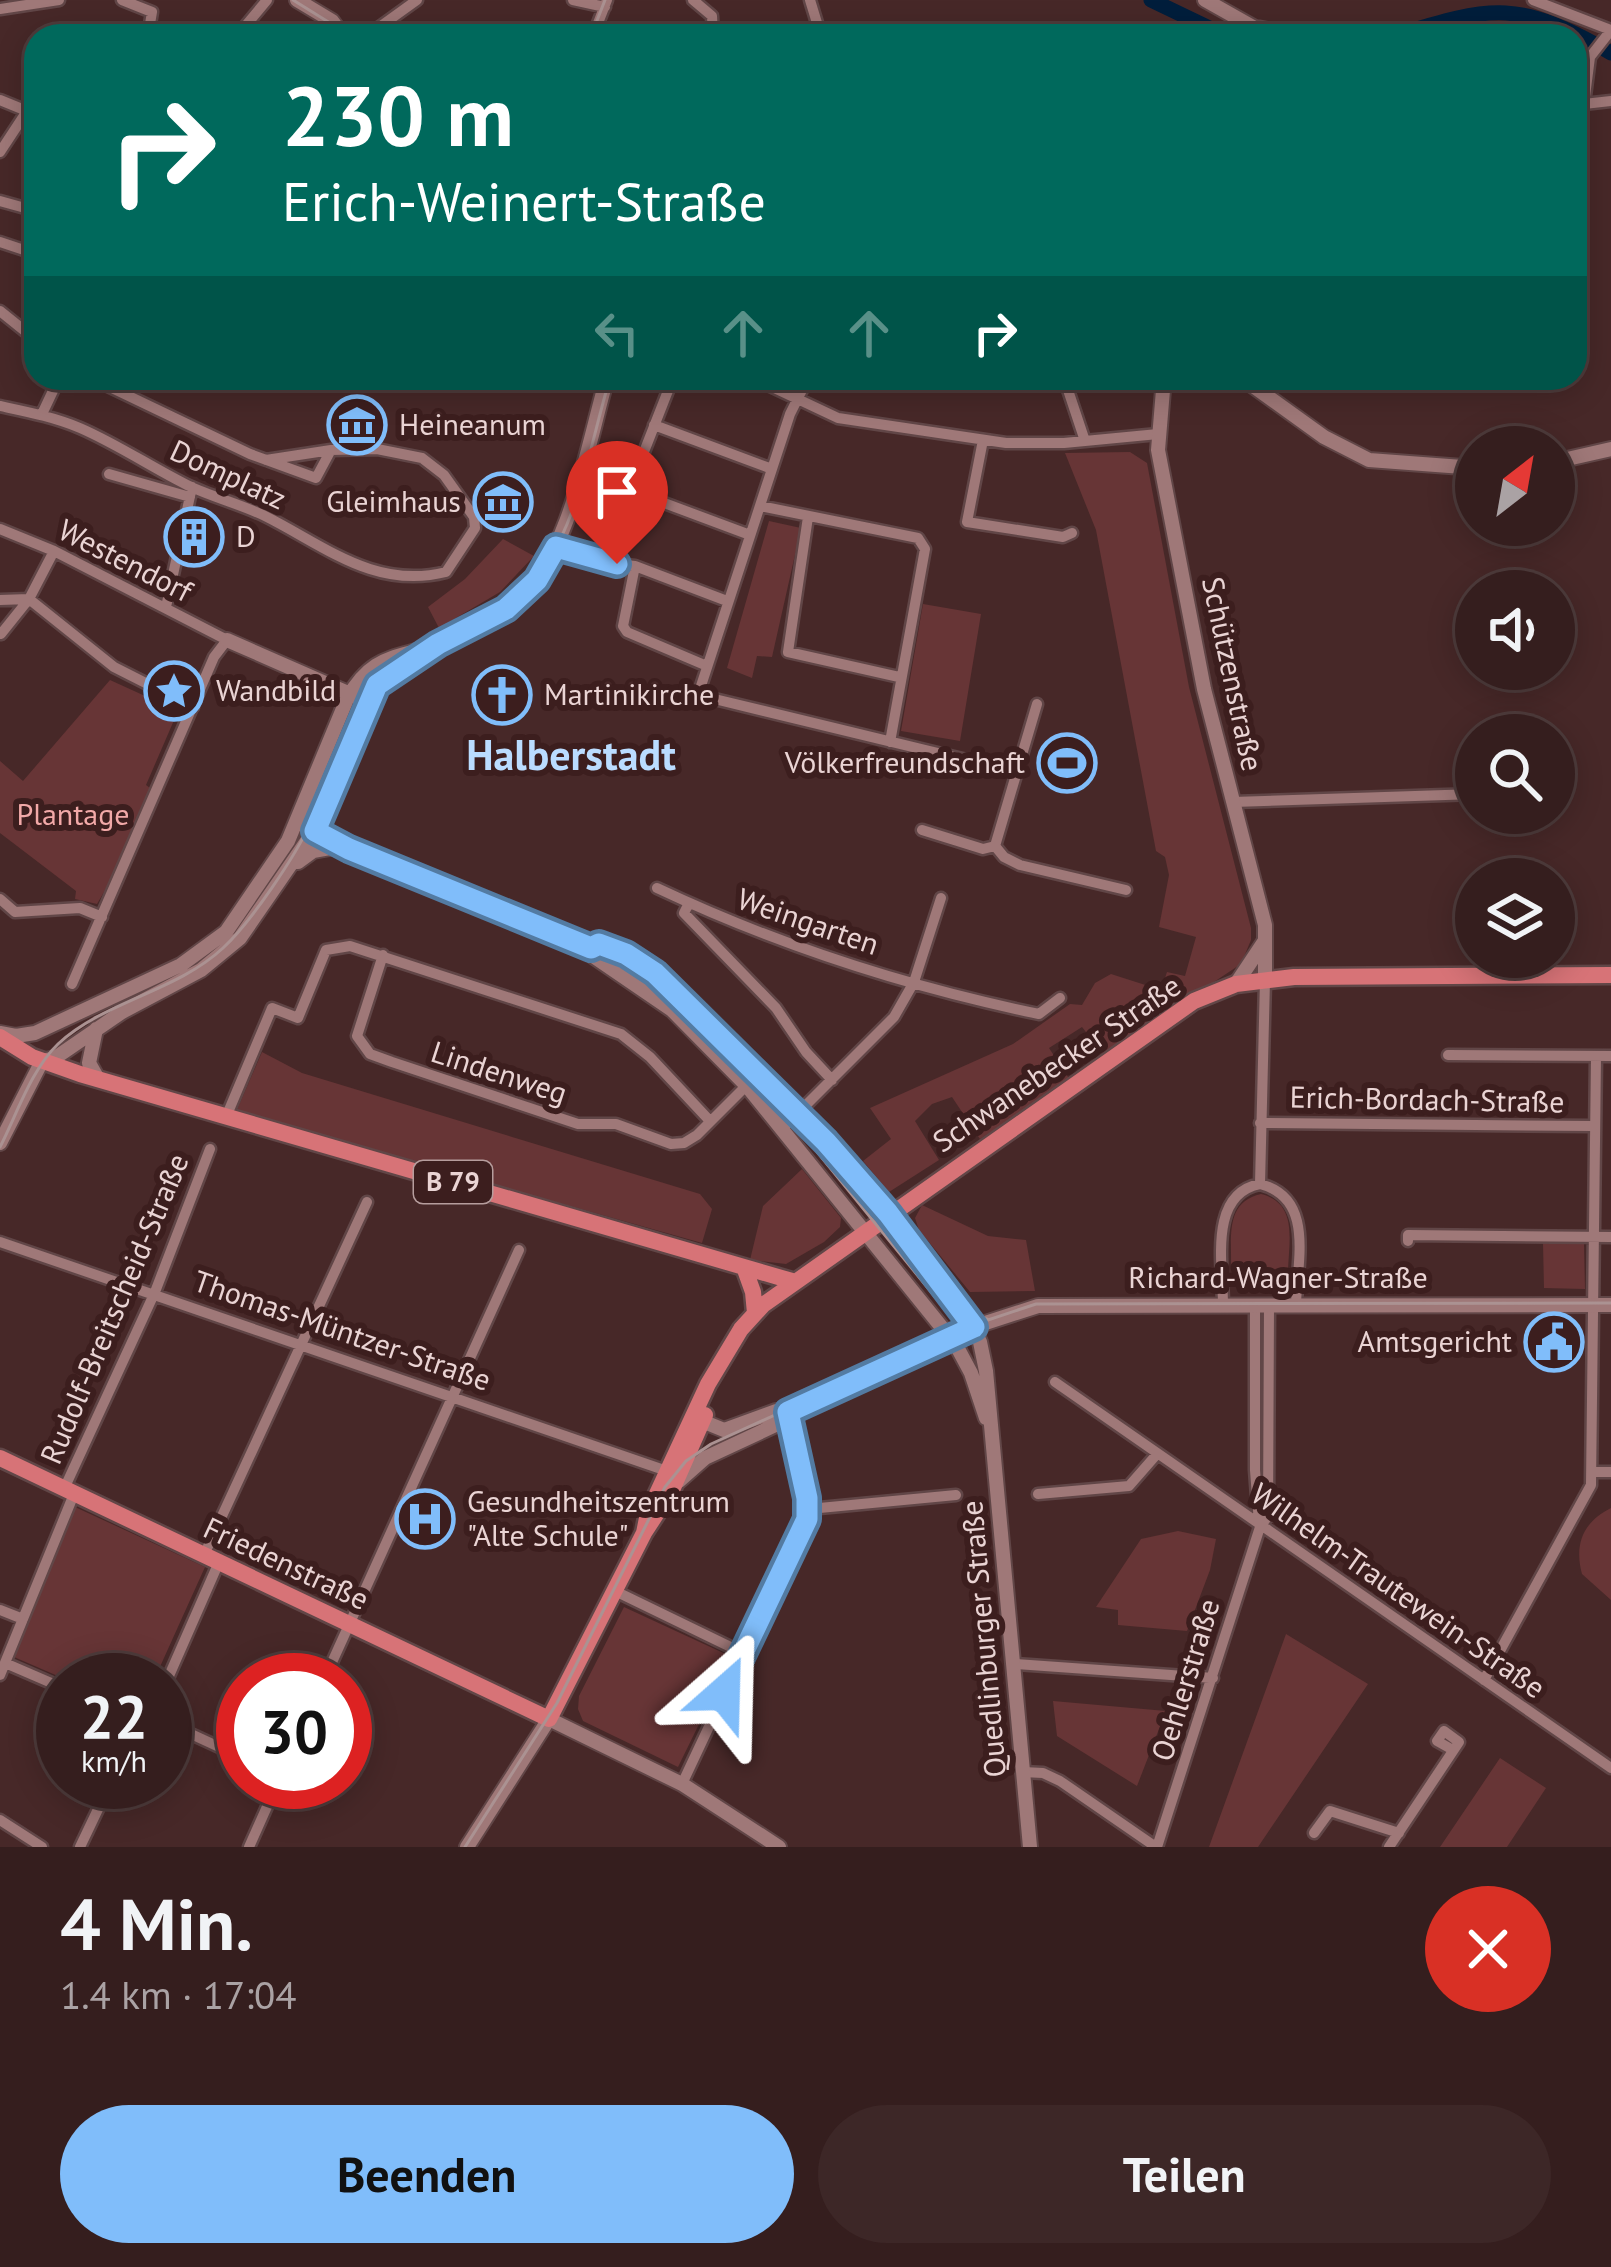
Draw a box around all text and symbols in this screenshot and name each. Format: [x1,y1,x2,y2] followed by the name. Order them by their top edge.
[282,60,514,169] text: 230 m
[84,72,240,228] icon: right
[282,166,766,236] text: Erich-Weinert-Straße
[584,300,650,366] icon: left
[710,300,776,366] icon: ahead
[836,300,902,366] icon: ahead
[962,300,1028,366] icon: right
[326,394,388,456] museum icon: Heineanum
[399,404,546,443] place label: Heineanum
[1455,426,1575,546] north arrow
[1455,426,1575,978] map controls
[164,430,293,517] street label: Domplatz
[566,441,668,564] pin
[584,459,650,525] icon: arrive
[472,471,534,533] museum icon: Gleimhaus
[326,481,461,520] place label: Gleimhaus
[163,506,225,568] building icon: D
[52,509,200,611] street label: Westendorf
[236,516,256,555] place label: D
[1455,570,1575,690] button: sound
[1194,573,1273,774] street label: Schützenstraße
[143,660,205,722] place icon: Wandbild
[471,664,533,726] church icon: Martinikirche
[216,670,336,709] place label: Wandbild
[544,674,714,713] place label: Martinikirche
[1455,714,1575,834] button: search
[466,727,676,782] district label: Halberstadt
[1036,732,1098,794] sports icon: Völkerfreundschaft
[784,742,1025,781] place label: Völkerfreundschaft
[16,794,130,833] park label: Plantage
[1455,858,1575,978] button: layers
[733,878,884,963] street label: Weingarten
[925,965,1188,1160] street label: Schwanebecker Straße
[427,1031,572,1112] street label: Lindenweg
[1289,1077,1565,1120] street label: Erich-Bordach-Straße
[31,1147,197,1469] street label: Rudolf-Breitscheid-Straße
[414,1161,492,1203] road number: B 79
[1128,1257,1428,1296] street label: Richard-Wagner-Straße
[189,1260,496,1399] street label: Thomas-Müntzer-Straße
[1523,1311,1585,1373] public building icon: Amtsgericht
[1358,1321,1512,1360] place label: Amtsgericht
[1244,1473,1554,1706] street label: Wilhelm-Trautewein-Straße
[467,1481,730,1554] place label: Gesundheitszentrum "Alte Schule"
[394,1488,456,1550] hospital icon: Gesundheitszentrum "Alte Schule"
[951,1499,1014,1779] street label: Quedlinburger Straße
[198,1507,375,1618] street label: Friedenstraße
[1141,1594,1228,1765] street label: Oehlerstraße
[661,1630,787,1756] position arrow
[216,1653,372,1809] speed limit sign: 30
[80,1677,148,1755] text: 22
[81,1741,147,1780] text: km/h
[60,1877,253,1970] text: 4 Min.
[1425,1886,1551,2012] button: close
[60,1969,296,2020] text: 1.4 km · 17:04
[60,2105,794,2243] button: Beenden
[818,2105,1551,2243] button: Teilen

